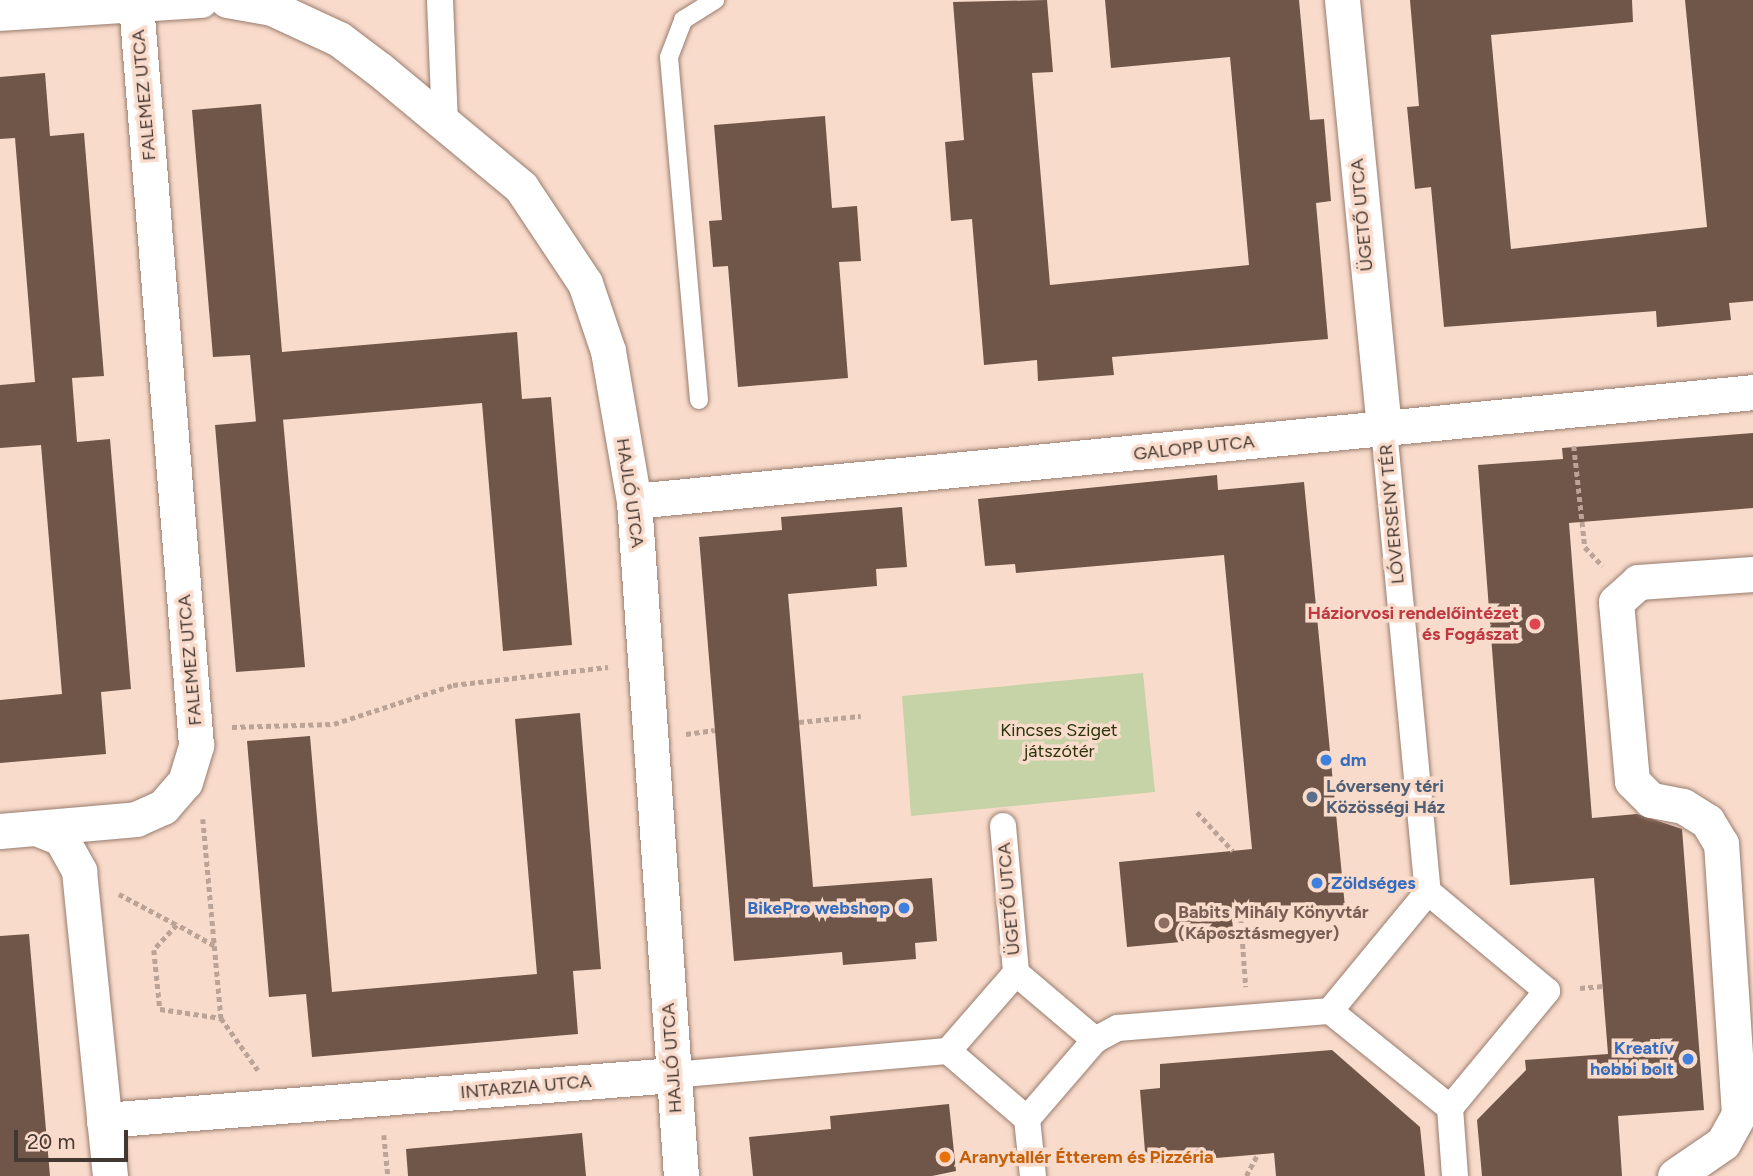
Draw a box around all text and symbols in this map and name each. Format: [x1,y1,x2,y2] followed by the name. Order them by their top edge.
[128,29,160,161] street label: FALEMEZ UTCA
[1346,158,1378,272] street label: ÜGETŐ UTCA
[1132,431,1256,465] street label: GALOPP UTCA
[612,437,648,549] street label: HAJLÓ UTCA
[1375,443,1409,585] street label: LÓVERSENY TÉR
[174,594,206,726] street label: FALEMEZ UTCA
[1307,603,1519,646] place label: Háziorvosi rendelőintézet és Fogászat
[1525,614,1545,634] marker: Háziorvosi rendelőintézet és Fogászat
[1000,720,1118,762] park label: Kincses Sziget játszótér
[1340,749,1366,771] place label: dm
[1318,752,1334,768] marker: dm
[1326,776,1445,818] place label: Lóverseny téri Közösségi Ház
[1304,789,1320,805] marker: Lóverseny téri Közösségi Ház
[993,842,1025,956] street label: ÜGETŐ UTCA
[1331,872,1416,894] place label: Zöldséges
[1309,875,1325,891] marker: Zöldséges
[747,897,890,919] place label: BikePro webshop
[896,900,912,916] marker: BikePro webshop
[1178,902,1369,944] place label: Babits Mihály Könyvtár (Káposztásmegyer)
[1156,915,1172,931] marker: Babits Mihály Könyvtár (Káposztásmegyer)
[657,1002,687,1114] street label: HAJLÓ UTCA
[1590,1038,1674,1080] place label: Kreatív hobbi bolt
[1680,1051,1696,1067] marker: Kreatív hobbi bolt
[459,1071,593,1103] street label: INTARZIA UTCA
[18,1116,131,1160] scale bar
[27,1129,75,1154] text: 20 m
[959,1146,1214,1168] place label: Aranytallér Étterem és Pizzéria
[937,1149,953,1165] marker: Aranytallér Étterem és Pizzéria

